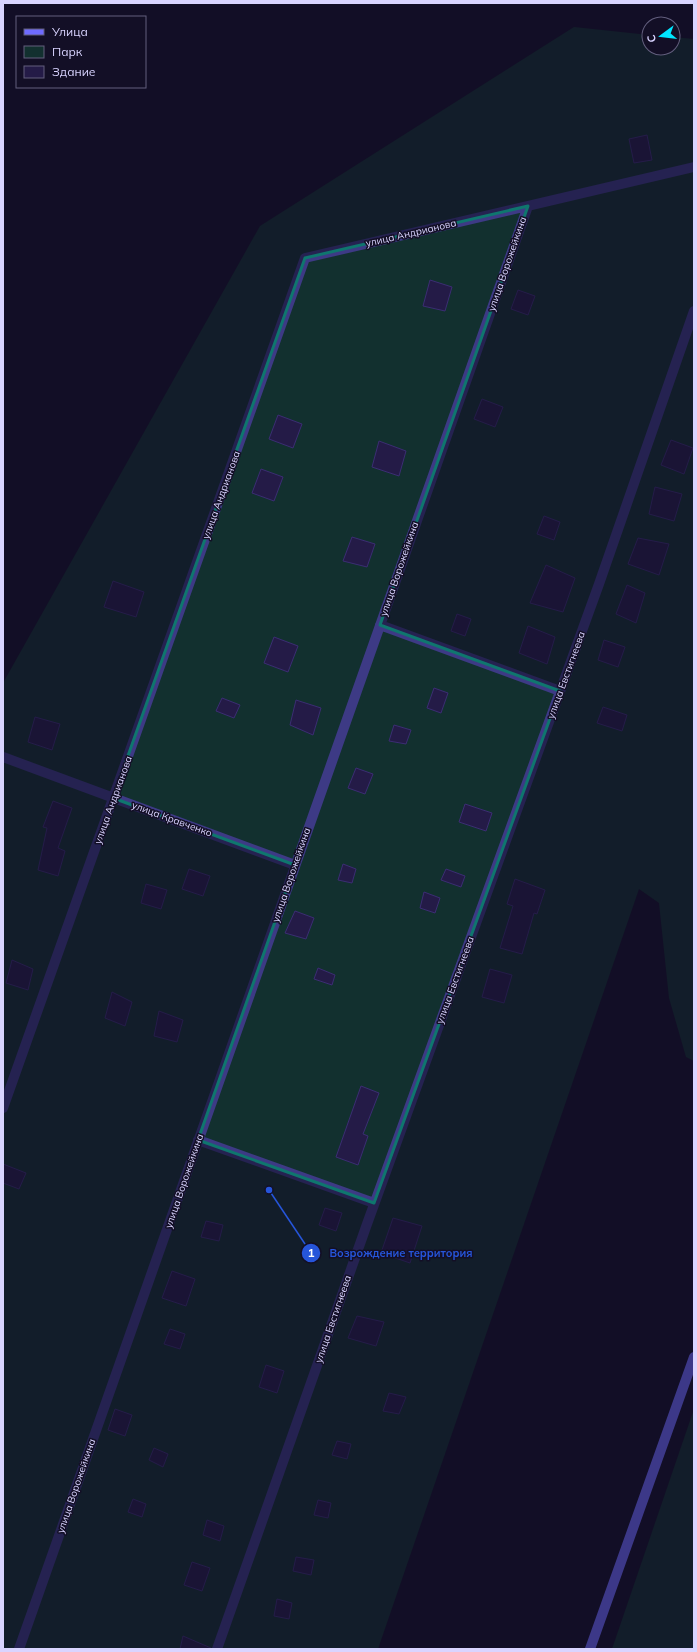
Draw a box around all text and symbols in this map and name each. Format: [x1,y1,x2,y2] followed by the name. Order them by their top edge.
[16,16,146,88] legend
[641,16,681,56] north arrow
[51,24,88,39] text: Улица
[643,33,659,44] text: С
[52,44,83,59] text: Парк
[52,64,96,79] text: Здание
[485,215,529,313] street label: улица Ворожейкина
[364,216,458,250] street label: улица Андрианова
[199,449,243,541] street label: улица Андрианова
[377,520,421,618] street label: улица Ворожейкина
[544,630,588,720] street label: улица Евстигнеева
[91,754,135,846] street label: улица Андрианова
[130,798,214,840] street label: улица Кравченко
[269,826,313,924] street label: улица Ворожейкина
[433,935,477,1025] street label: улица Евстигнеева
[162,1132,206,1230] street label: улица Ворожейкина
[301,1241,481,1264] callout: Возрождение территория
[307,1245,315,1260] text: 1
[329,1246,473,1260] text: Возрождение территория
[312,1273,354,1365] street label: улица Евстигнеева
[54,1437,98,1535] street label: улица Ворожейкина

